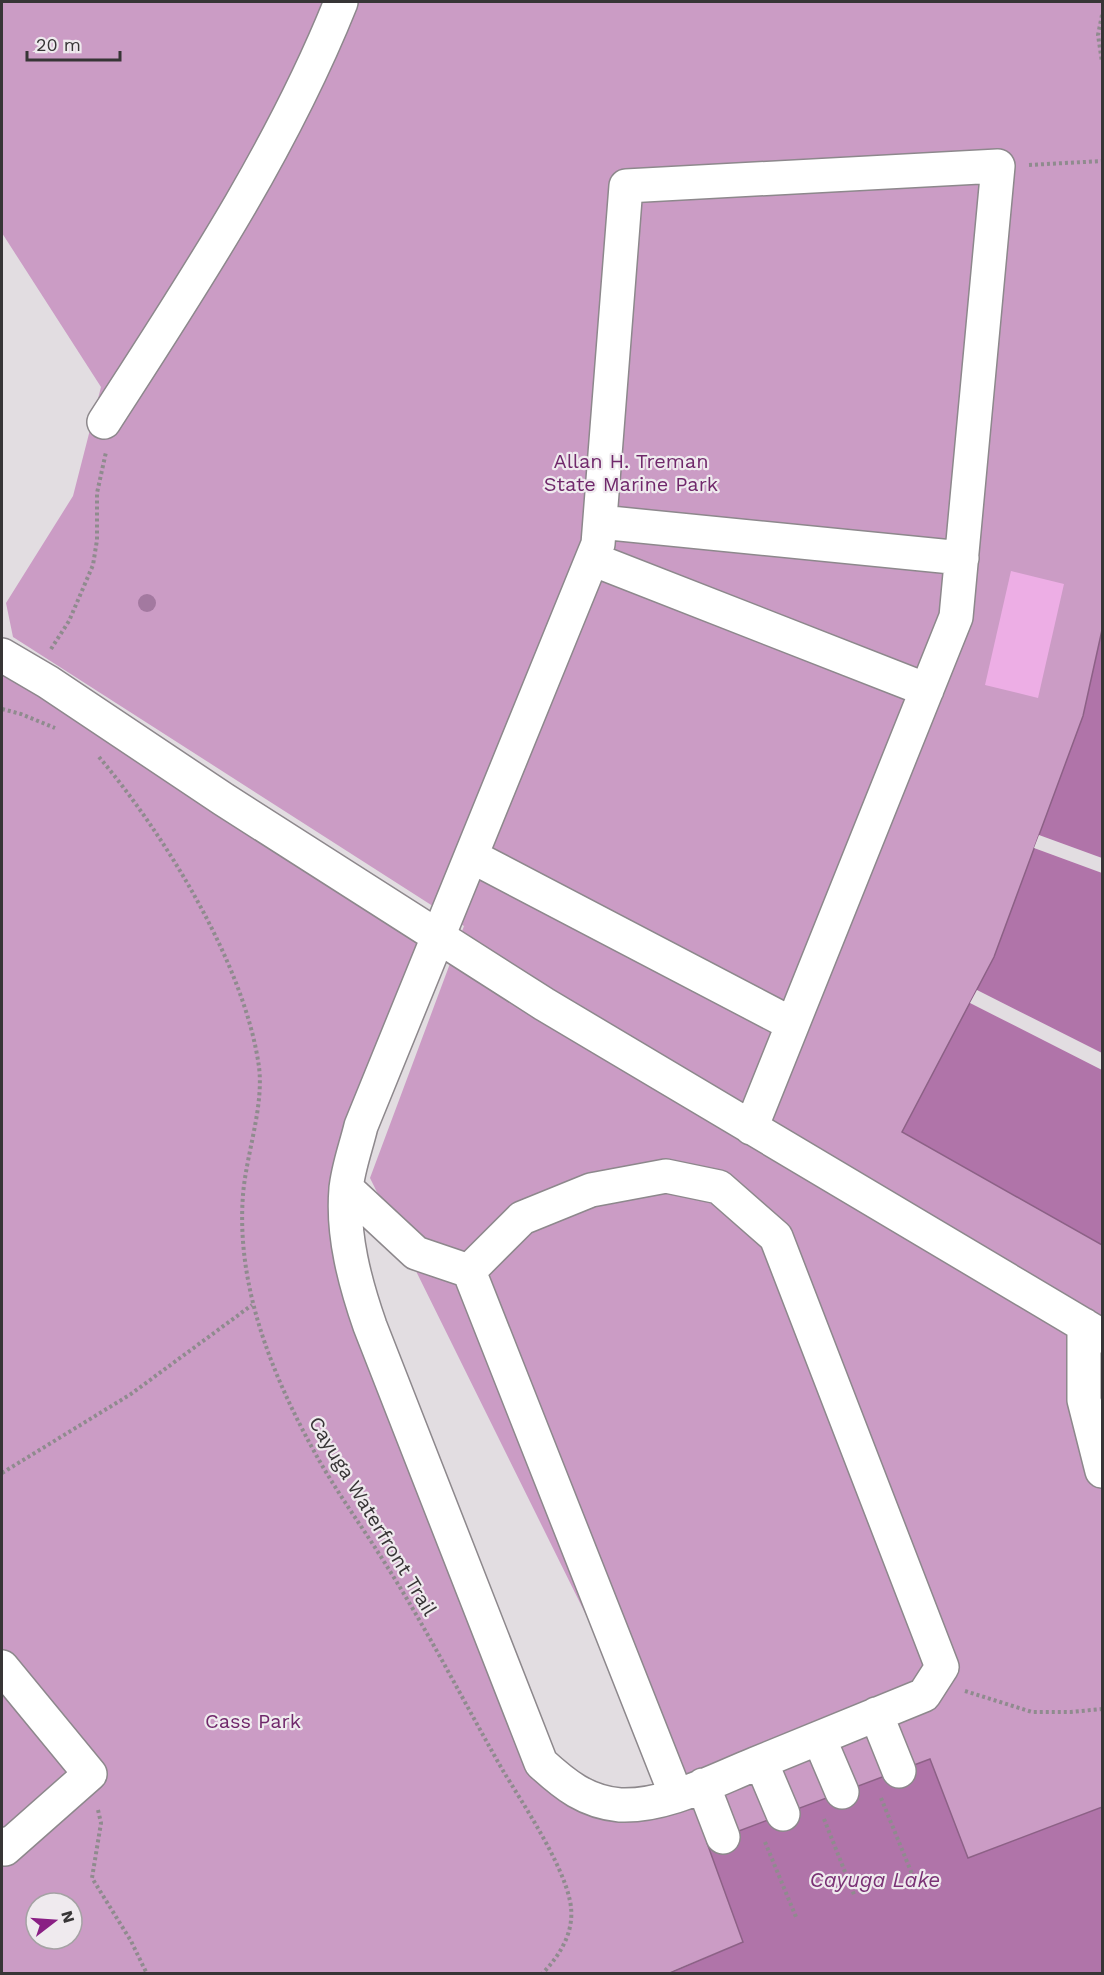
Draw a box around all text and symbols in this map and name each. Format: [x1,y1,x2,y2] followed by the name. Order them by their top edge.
[27,24,120,62] scale bar
[36,34,81,55] text: 20 m
[544,449,718,496] park label: Allan H. Treman State Marine Park
[304,1412,442,1620] street label: Cayuga Waterfront Trail
[205,1709,301,1733] park label: Cass Park
[810,1867,940,1892] water label: Cayuga Lake
[24,1891,84,1951] north arrow
[57,1908,79,1925] text: N

